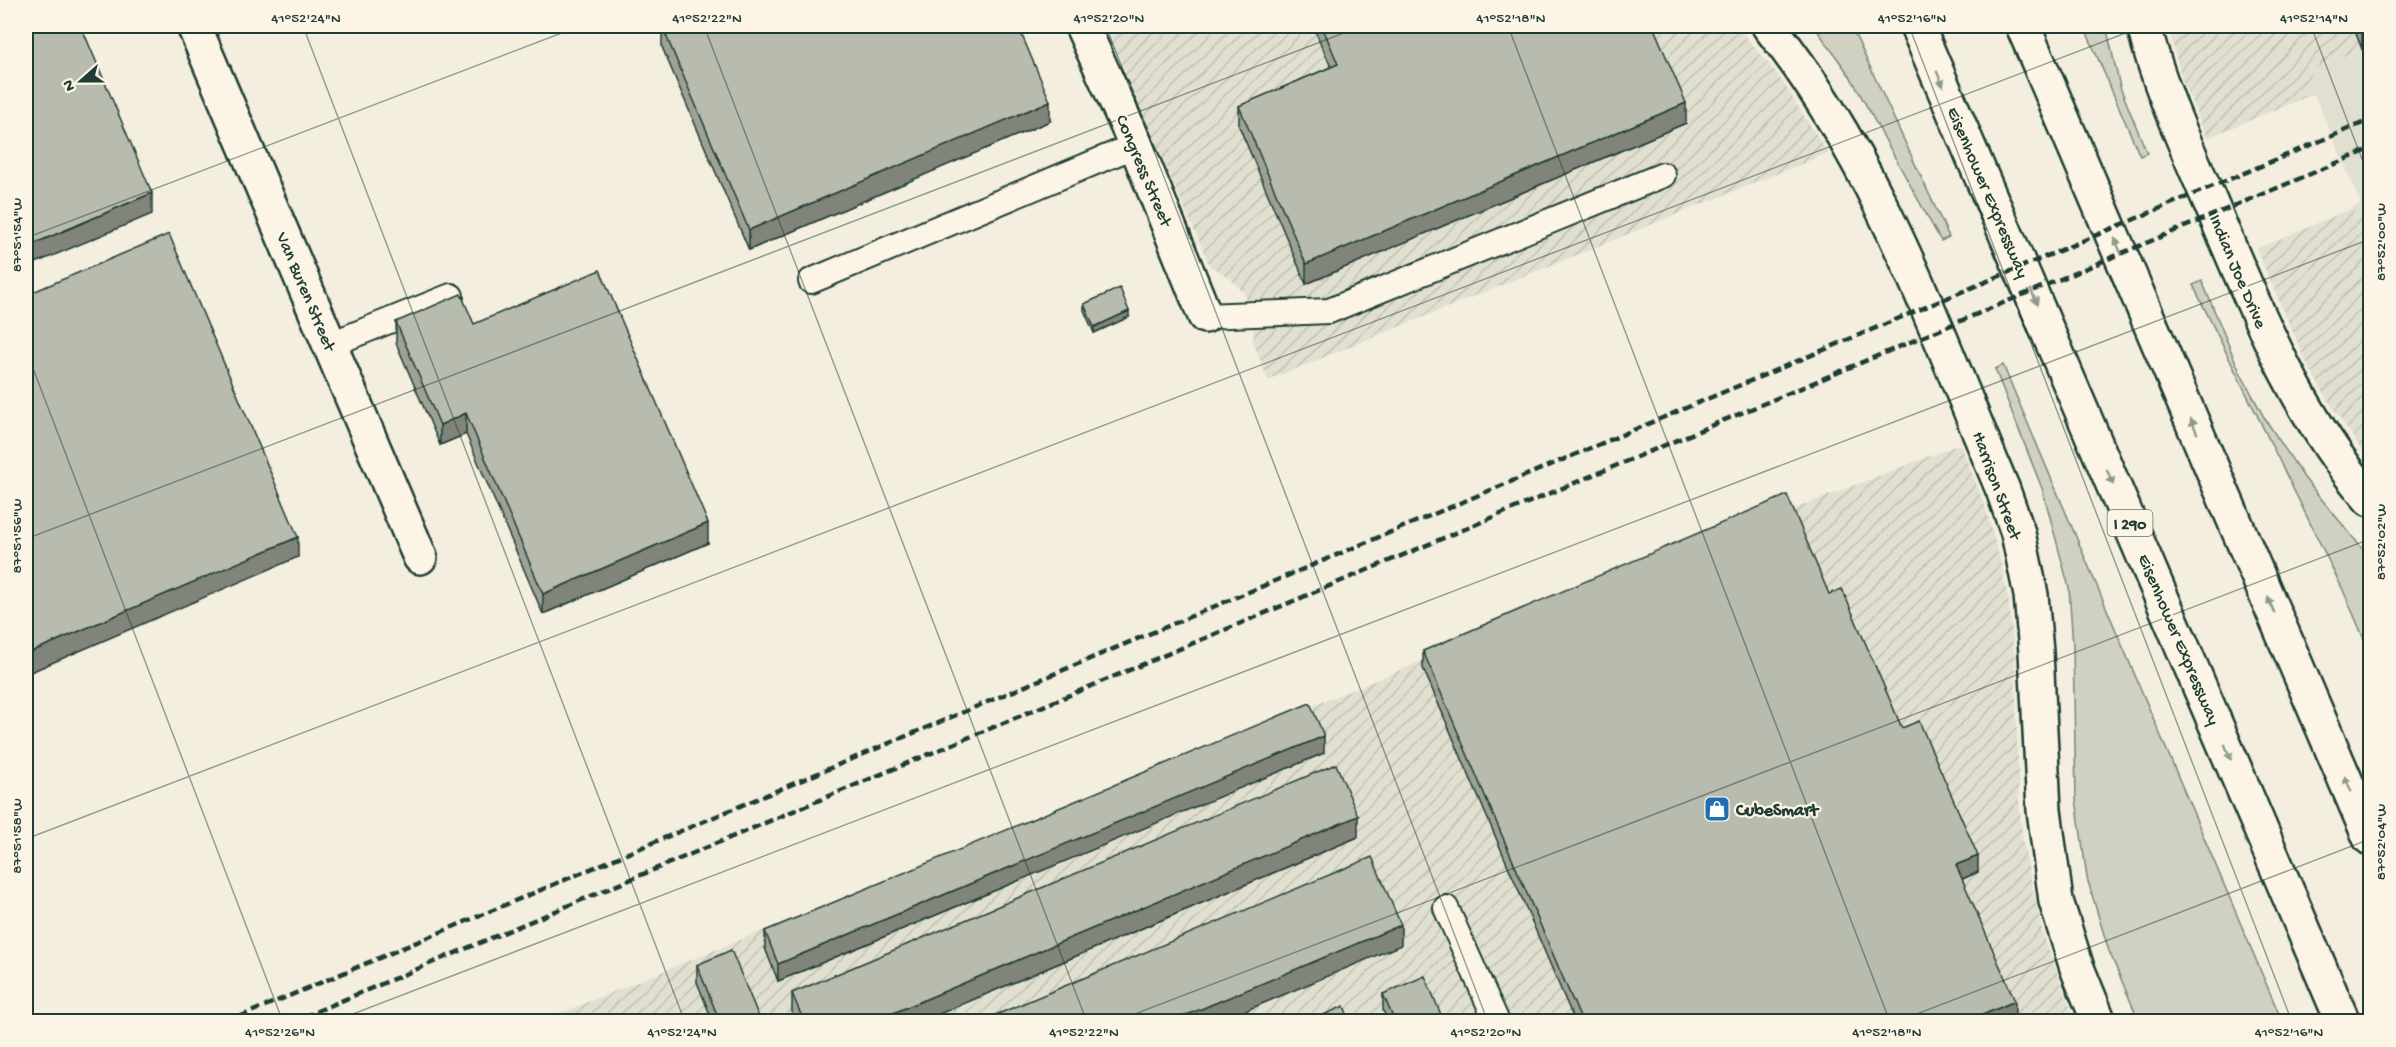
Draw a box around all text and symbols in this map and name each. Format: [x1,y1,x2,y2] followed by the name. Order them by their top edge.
[271,10,341,28] text: 41°52'24"N
[672,10,742,28] text: 41°52'22"N
[1074,10,1145,28] text: 41°52'20"N
[1476,10,1546,28] text: 41°52'18"N
[1878,10,1947,28] text: 41°52'16"N
[2280,10,2348,28] text: 41°52'14"N
[51,51,111,111] north arrow
[1936,71,1945,88] one-way arrow
[59,76,81,93] text: N
[1941,104,2032,282] street label: Eisenhower Expressway
[1110,112,1176,231] street label: Congress Street
[9,198,27,272] text: 87°51'54"W
[2373,203,2391,281] text: 87°52'00"W
[2203,212,2270,333] street label: Indian Joe Drive
[270,229,340,356] street label: Van Buren Street
[2113,237,2123,255] one-way arrow
[2029,289,2038,306] one-way arrow
[2189,416,2199,434] one-way arrow
[1966,429,2026,544] street label: Harrison Street
[2105,468,2115,486] one-way arrow
[9,498,27,574] text: 87°51'56"W
[2373,503,2391,580] text: 87°52'02"W
[2108,510,2152,536] road number: I 290
[2132,551,2223,729] street label: Eisenhower Expressway
[2266,596,2275,614] one-way arrow
[2223,744,2233,762] one-way arrow
[2343,776,2352,793] one-way arrow
[1702,794,1732,824] shop icon: CubeSmart
[9,798,27,874] text: 87°51'58"W
[1735,801,1819,822] place label: CubeSmart
[2373,804,2391,880] text: 87°52'04"W
[245,1024,315,1042] text: 41°52'26"N
[647,1024,717,1042] text: 41°52'24"N
[1049,1024,1119,1042] text: 41°52'22"N
[1451,1024,1522,1042] text: 41°52'20"N
[1852,1024,1922,1042] text: 41°52'18"N
[2255,1024,2324,1042] text: 41°52'16"N

